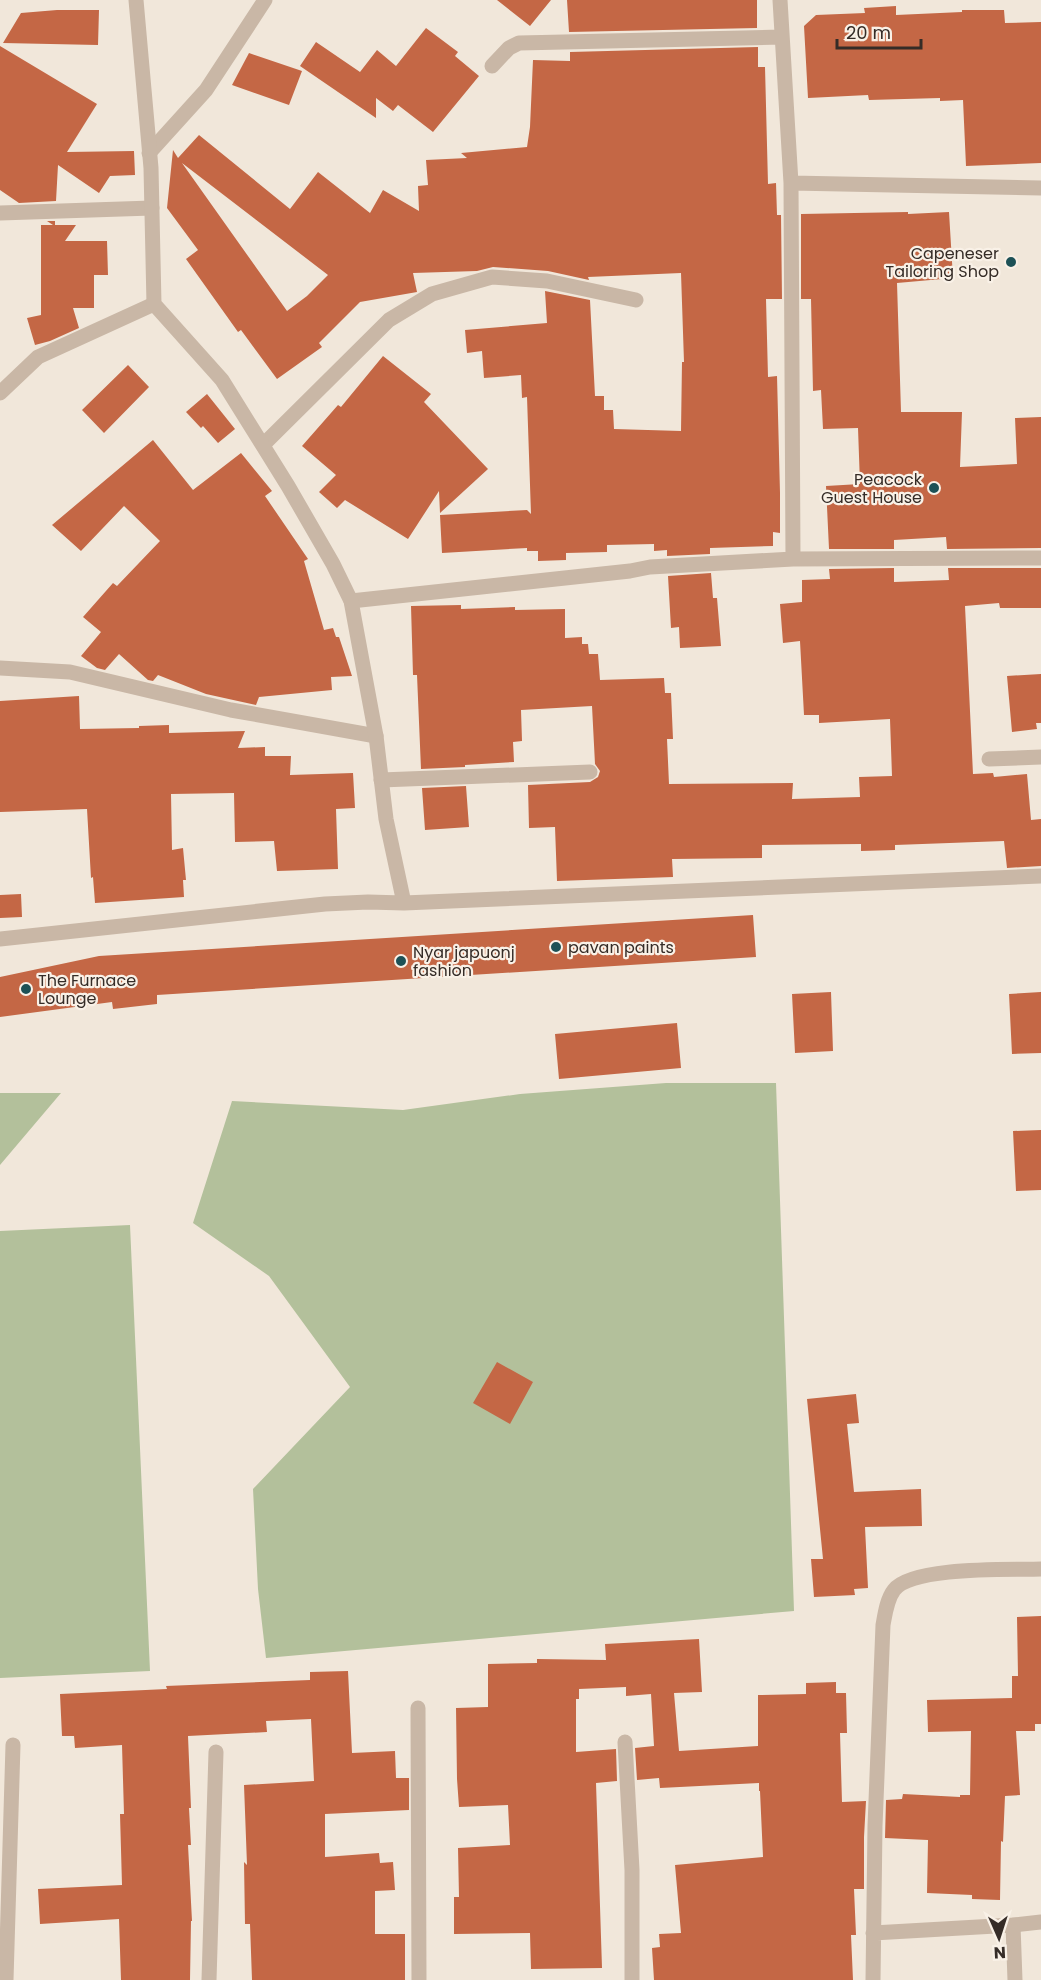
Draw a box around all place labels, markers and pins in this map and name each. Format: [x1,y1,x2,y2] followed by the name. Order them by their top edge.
[885,242,999,283] place label: Capeneser Tailoring Shop
[1004,255,1018,269] marker: Capeneser Tailoring Shop
[821,468,923,509] place label: Peacock Guest House
[927,481,941,495] marker: Peacock Guest House
[568,936,674,959] place label: pavan paints
[549,940,563,954] marker: pavan paints
[413,941,515,982] place label: Nyar japuonj fashion
[394,954,408,968] marker: Nyar japuonj fashion
[38,969,136,1010] place label: The Furnace Lounge
[19,982,33,996] marker: The Furnace Lounge

